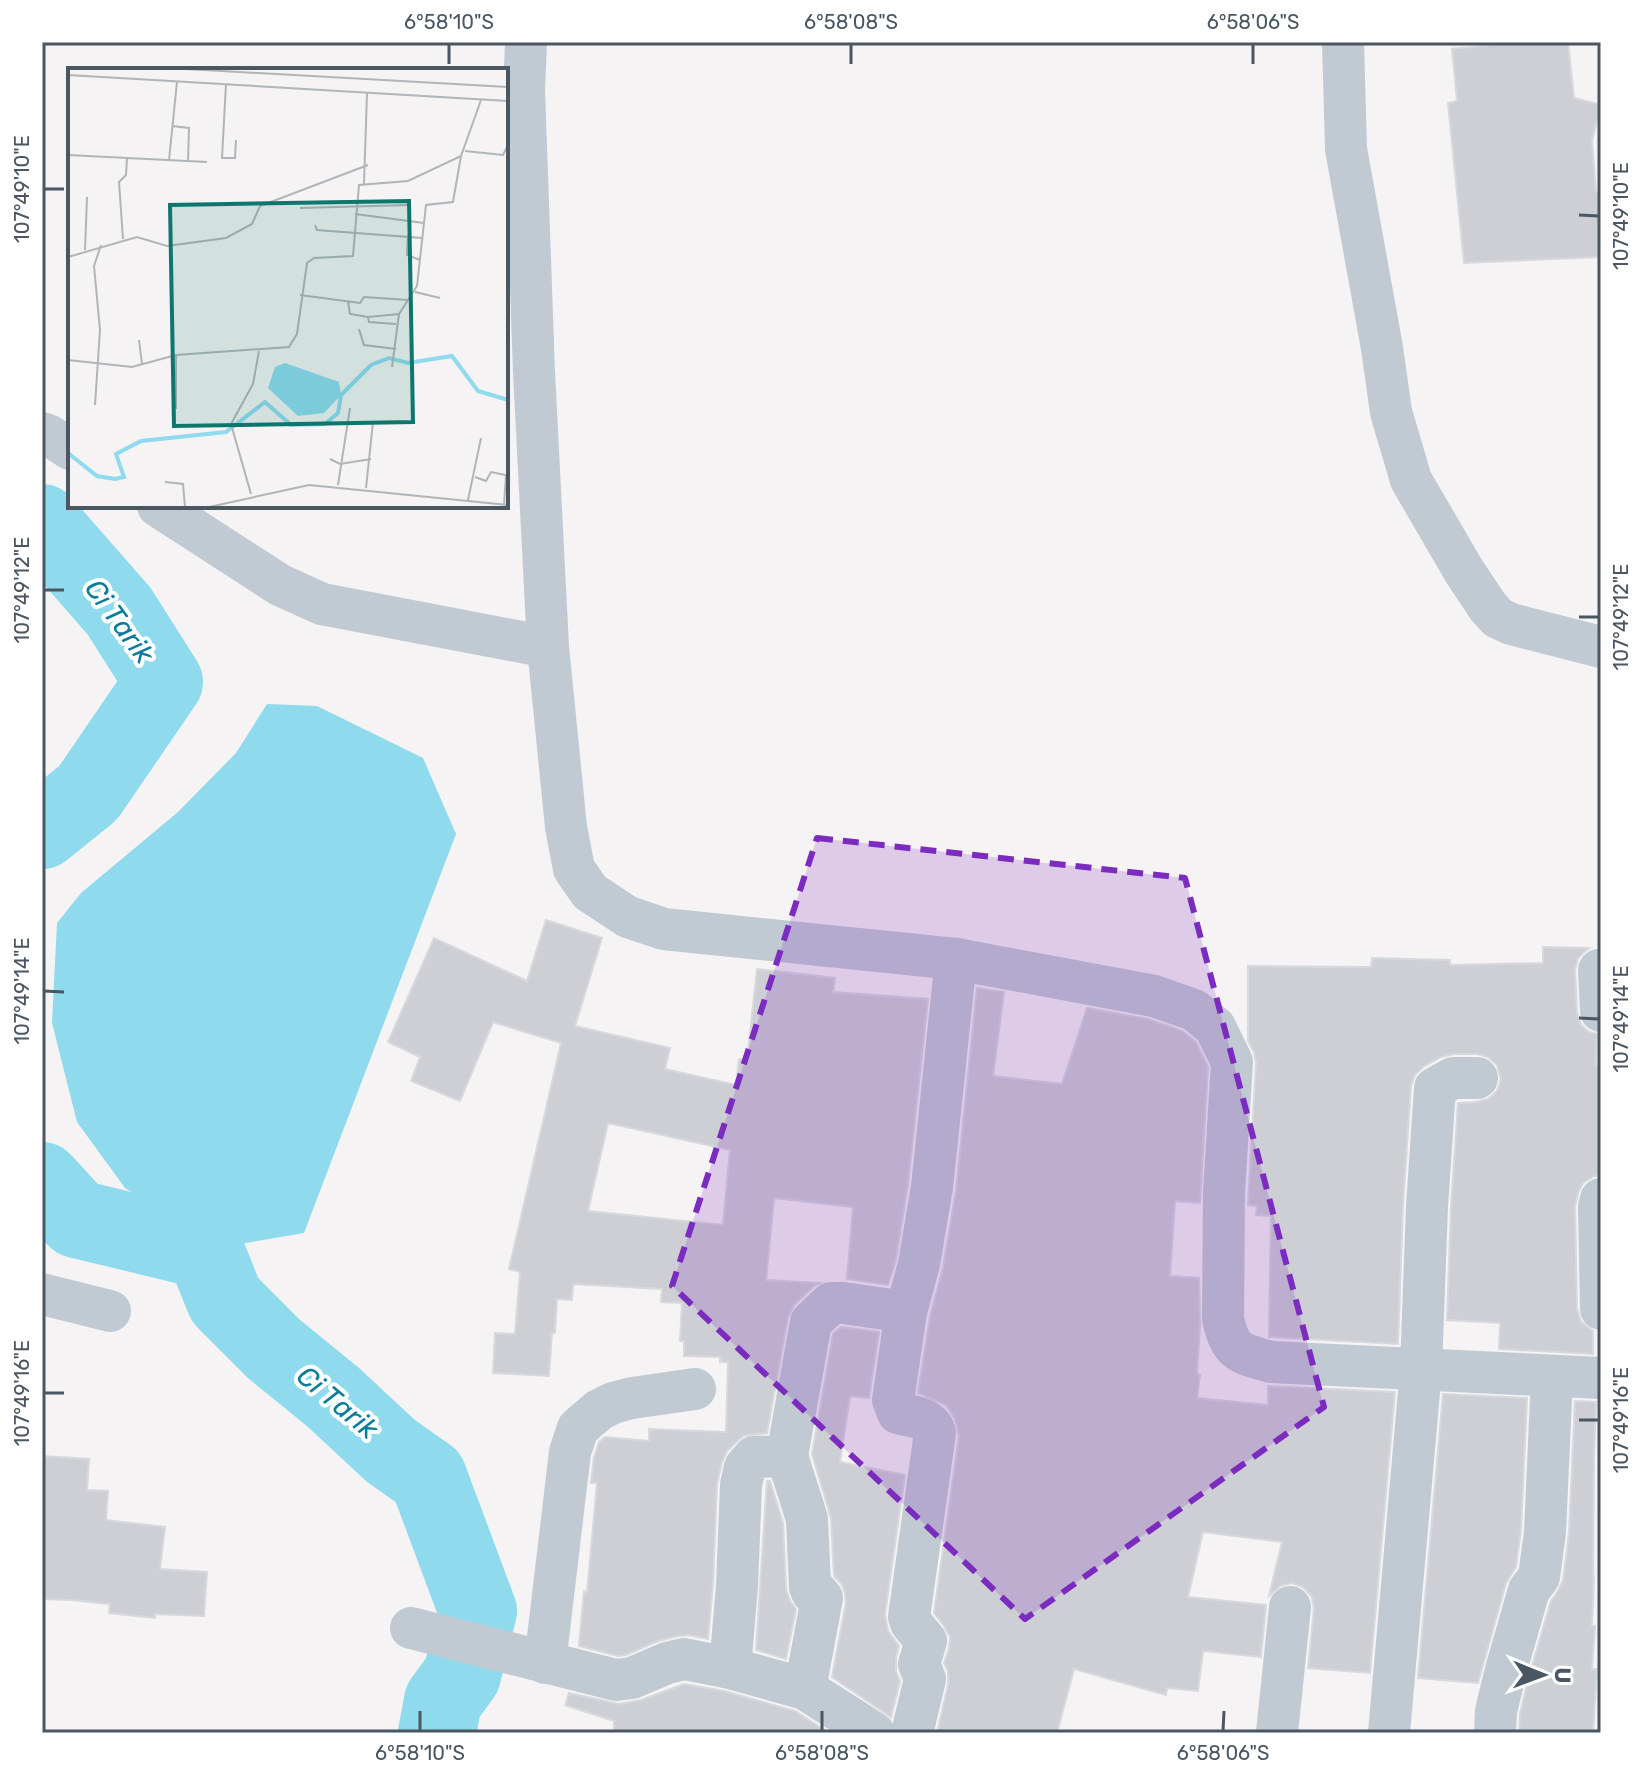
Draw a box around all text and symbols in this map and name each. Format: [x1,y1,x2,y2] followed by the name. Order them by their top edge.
[404,10,494,34] text: 6°58'10"S
[804,10,898,34] text: 6°58'08"S
[1207,10,1299,34] text: 6°58'06"S
[68,68,508,508] inset map
[10,135,34,243] text: 107°49'10"E
[1609,162,1633,270] text: 107°49'10"E
[10,537,34,643] text: 107°49'12"E
[1609,564,1633,670] text: 107°49'12"E
[78,573,162,670] water label: Ci Tarik
[10,937,34,1045] text: 107°49'14"E
[1609,965,1633,1073] text: 107°49'14"E
[10,1340,34,1446] text: 107°49'16"E
[290,1359,386,1446] water label: Ci Tarik
[1609,1367,1633,1473] text: 107°49'16"E
[1503,1635,1583,1715] north arrow
[1549,1667,1576,1684] text: U
[375,1741,465,1765] text: 6°58'10"S
[775,1741,869,1765] text: 6°58'08"S
[1177,1741,1269,1765] text: 6°58'06"S

